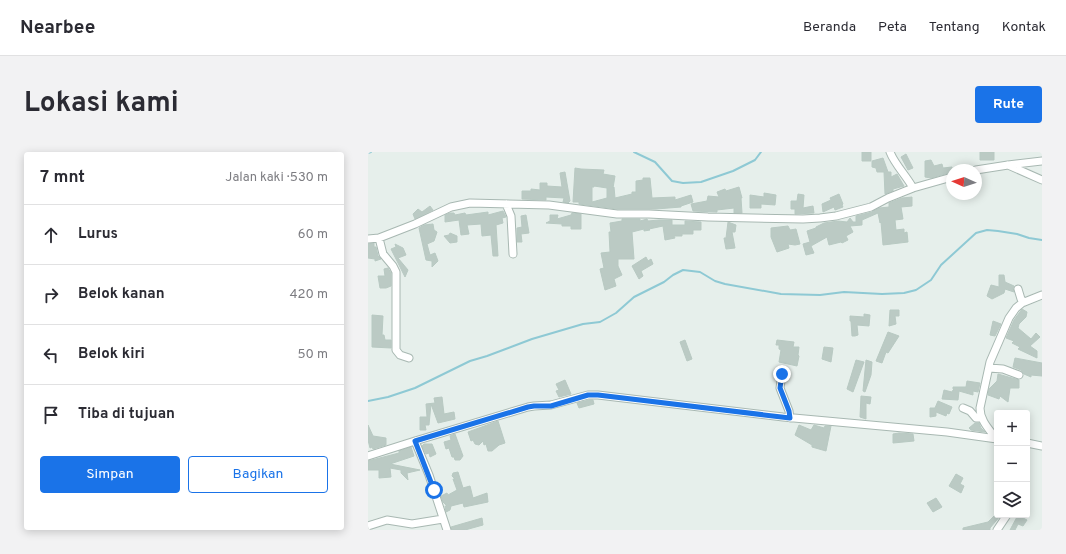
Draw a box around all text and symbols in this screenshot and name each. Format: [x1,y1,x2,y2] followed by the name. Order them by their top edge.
[20,16,95,40] text: Nearbee
[803,19,856,36] text: Beranda
[878,19,907,36] text: Peta
[929,19,980,36] text: Tentang
[1002,19,1046,36] text: Kontak
[24,86,179,122] text: Lokasi kami
[975,86,1042,123] button: Rute
[946,164,982,200] north arrow
[40,167,85,189] text: 7 mnt
[225,170,328,186] text: Jalan kaki · 530 m
[40,224,62,246] icon: ahead
[78,225,118,244] text: Lurus
[298,227,328,243] text: 60 m
[40,284,62,306] icon: right
[78,285,165,304] text: Belok kanan
[290,287,328,303] text: 420 m
[40,344,62,366] icon: left
[78,345,145,364] text: Belok kiri
[298,347,328,363] text: 50 m
[773,365,791,383] route end
[40,404,62,426] icon: arrive
[78,405,175,424] text: Tiba di tujuan
[994,410,1030,518] map controls
[994,410,1030,446] button: +
[994,446,1030,482] button: −
[40,456,180,493] button: Simpan
[188,456,328,493] button: Bagikan
[425,481,443,499] route start
[994,482,1030,518] button: layers

